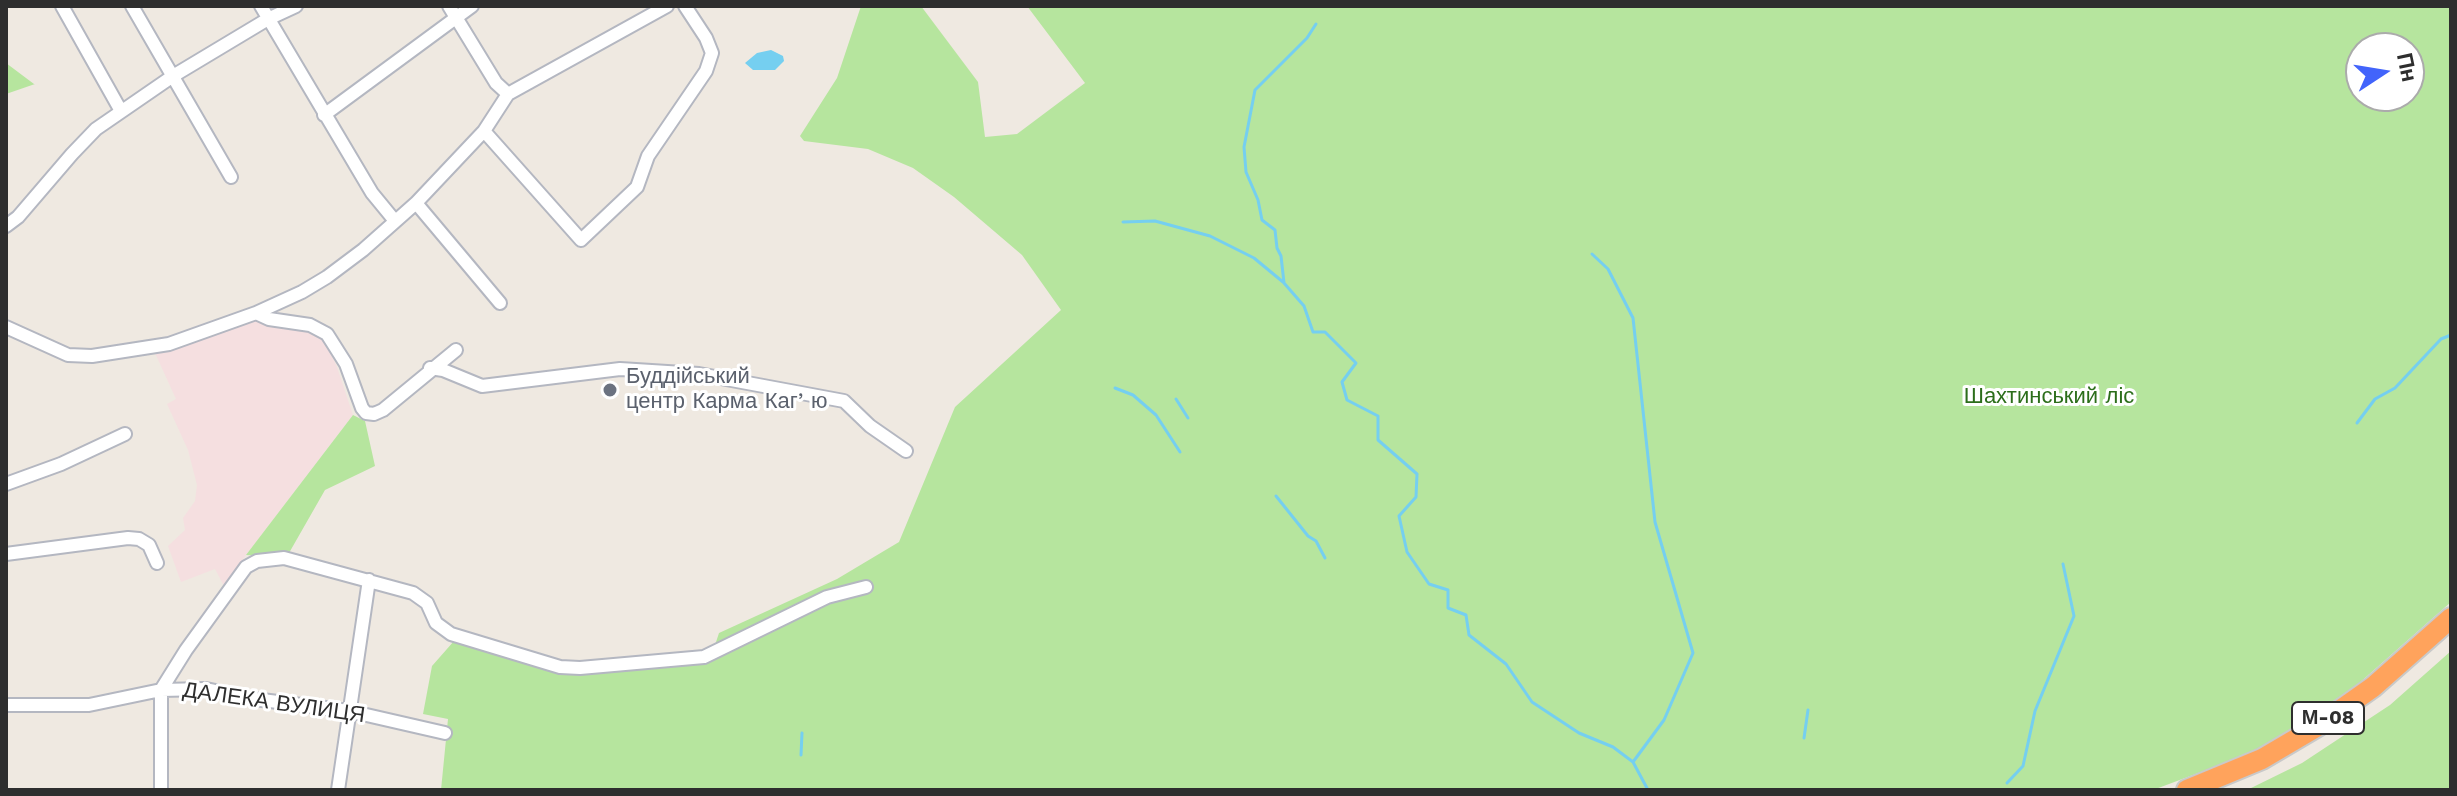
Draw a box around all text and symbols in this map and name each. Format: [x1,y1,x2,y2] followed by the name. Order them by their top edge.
[2345,32,2425,112] north arrow
[2392,50,2422,84] text: Пн
[626,364,827,416] place label: Буддійський центр Карма Кагʼю
[601,381,619,399] marker: Буддійський центр Карма Кагʼю
[1964,384,2134,410] park label: Шахтинський ліс
[181,677,367,729] street label: ДАЛЕКА ВУЛИЦЯ
[2292,702,2364,734] road number: М-08

